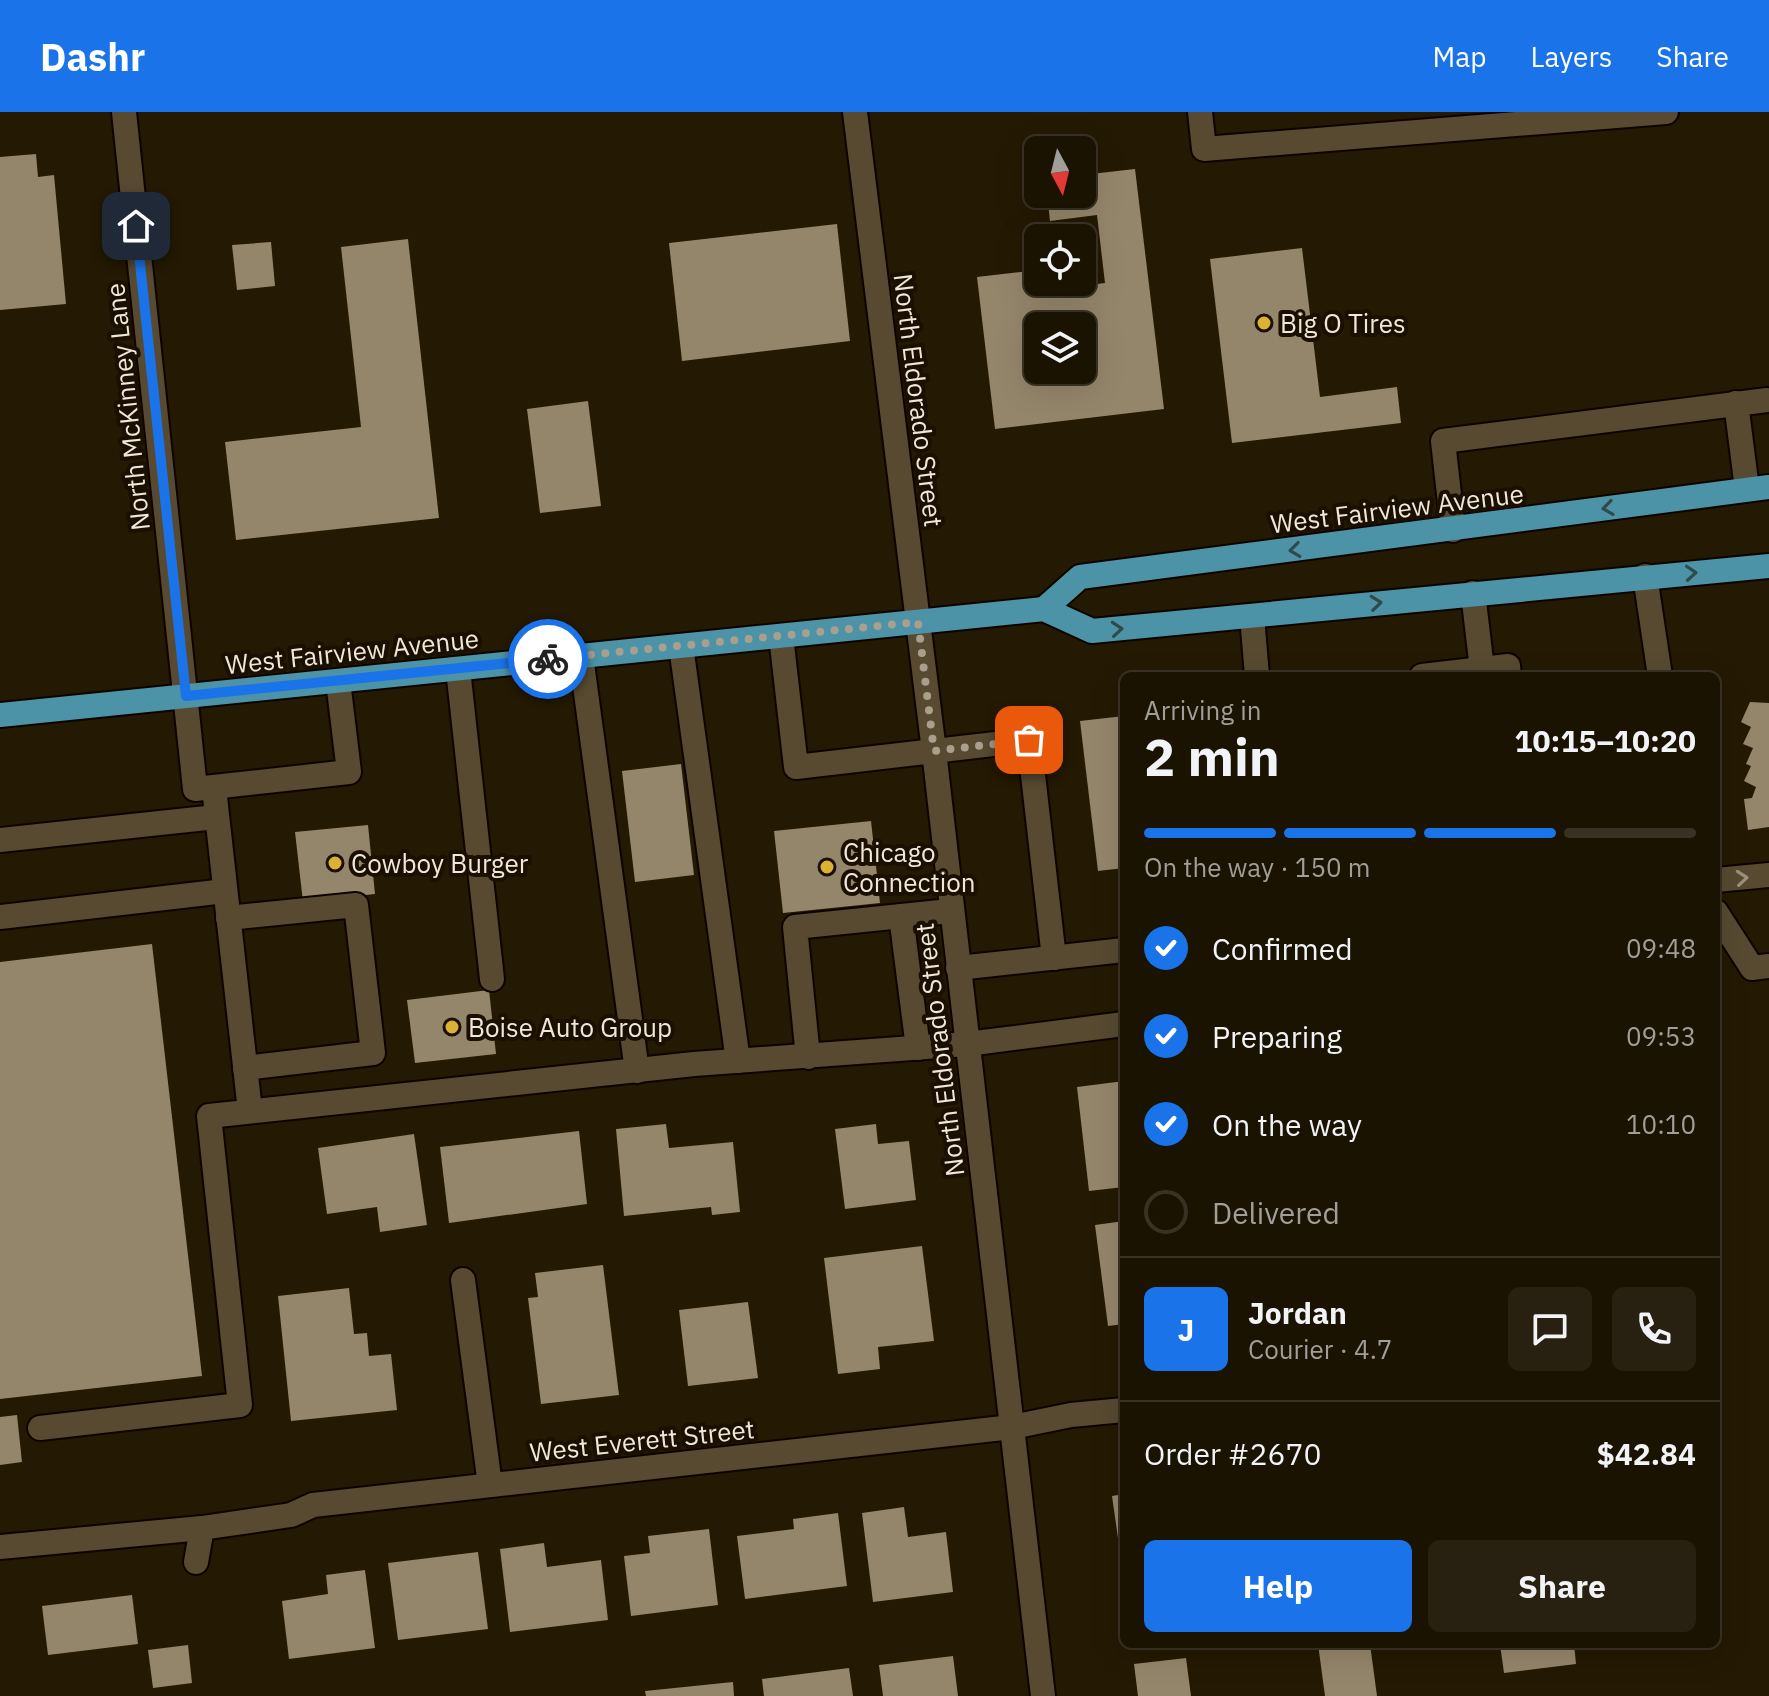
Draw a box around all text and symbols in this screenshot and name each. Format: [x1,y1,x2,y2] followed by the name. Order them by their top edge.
[40,32,145,81] text: Dashr
[1432,38,1486,75] text: Map
[1530,38,1612,75] text: Layers
[1656,38,1729,75] text: Share
[1024,136,1096,208] north arrow
[1024,136,1096,384] map controls
[102,192,170,260] pin
[114,204,158,248] icon: home
[1024,224,1096,296] button: locate
[887,271,951,529] street label: North Eldorado Street
[97,282,157,532] street label: North McKinney Lane
[1280,306,1406,340] place label: Big O Tires
[1024,312,1096,384] button: layers
[1255,314,1273,332] marker: Big O Tires
[1268,476,1526,540] street label: West Fairview Avenue
[1602,499,1615,516] one-way arrow
[1288,541,1301,558] one-way arrow
[1685,564,1698,581] one-way arrow
[1370,595,1383,612] one-way arrow
[508,619,588,699] courier
[1111,620,1124,637] one-way arrow
[224,621,480,681] street label: West Fairview Avenue
[526,637,570,681] icon: bike
[1144,693,1261,727] text: Arriving in
[995,706,1063,774] pin
[1007,718,1051,762] icon: bag
[1515,721,1696,760] text: 10:15–10:20
[1144,723,1280,790] text: 2 min
[843,835,976,899] place label: Chicago Connection
[351,846,529,880] place label: Cowboy Burger
[1144,850,1370,884] text: On the way · 150 m
[326,854,344,872] marker: Cowboy Burger
[818,858,836,876] marker: Chicago Connection
[1736,869,1749,886] one-way arrow
[907,921,971,1179] street label: North Eldorado Street
[1144,926,1188,970] icon: check
[1212,929,1353,968] text: Confirmed
[1626,931,1696,965] text: 09:48
[468,1010,672,1044] place label: Boise Auto Group
[1144,1014,1188,1058] icon: check
[1212,1017,1342,1056] text: Preparing
[443,1018,461,1036] marker: Boise Auto Group
[1626,1019,1696,1053] text: 09:53
[1144,1102,1188,1146] icon: check
[1212,1105,1362,1144] text: On the way
[1626,1107,1696,1141] text: 10:10
[1212,1193,1340,1232] text: Delivered
[1508,1287,1592,1371] button: chat
[1612,1287,1696,1371] button: phone
[1248,1293,1347,1332] text: Jordan
[1178,1310,1194,1349] text: J
[1248,1332,1392,1366] text: Courier · 4.7
[528,1411,756,1469] street label: West Everett Street
[1144,1434,1321,1473] text: Order #2670
[1597,1434,1696,1473] text: $42.84
[1144,1540,1412,1632] button: Help
[1428,1540,1696,1632] button: Share

